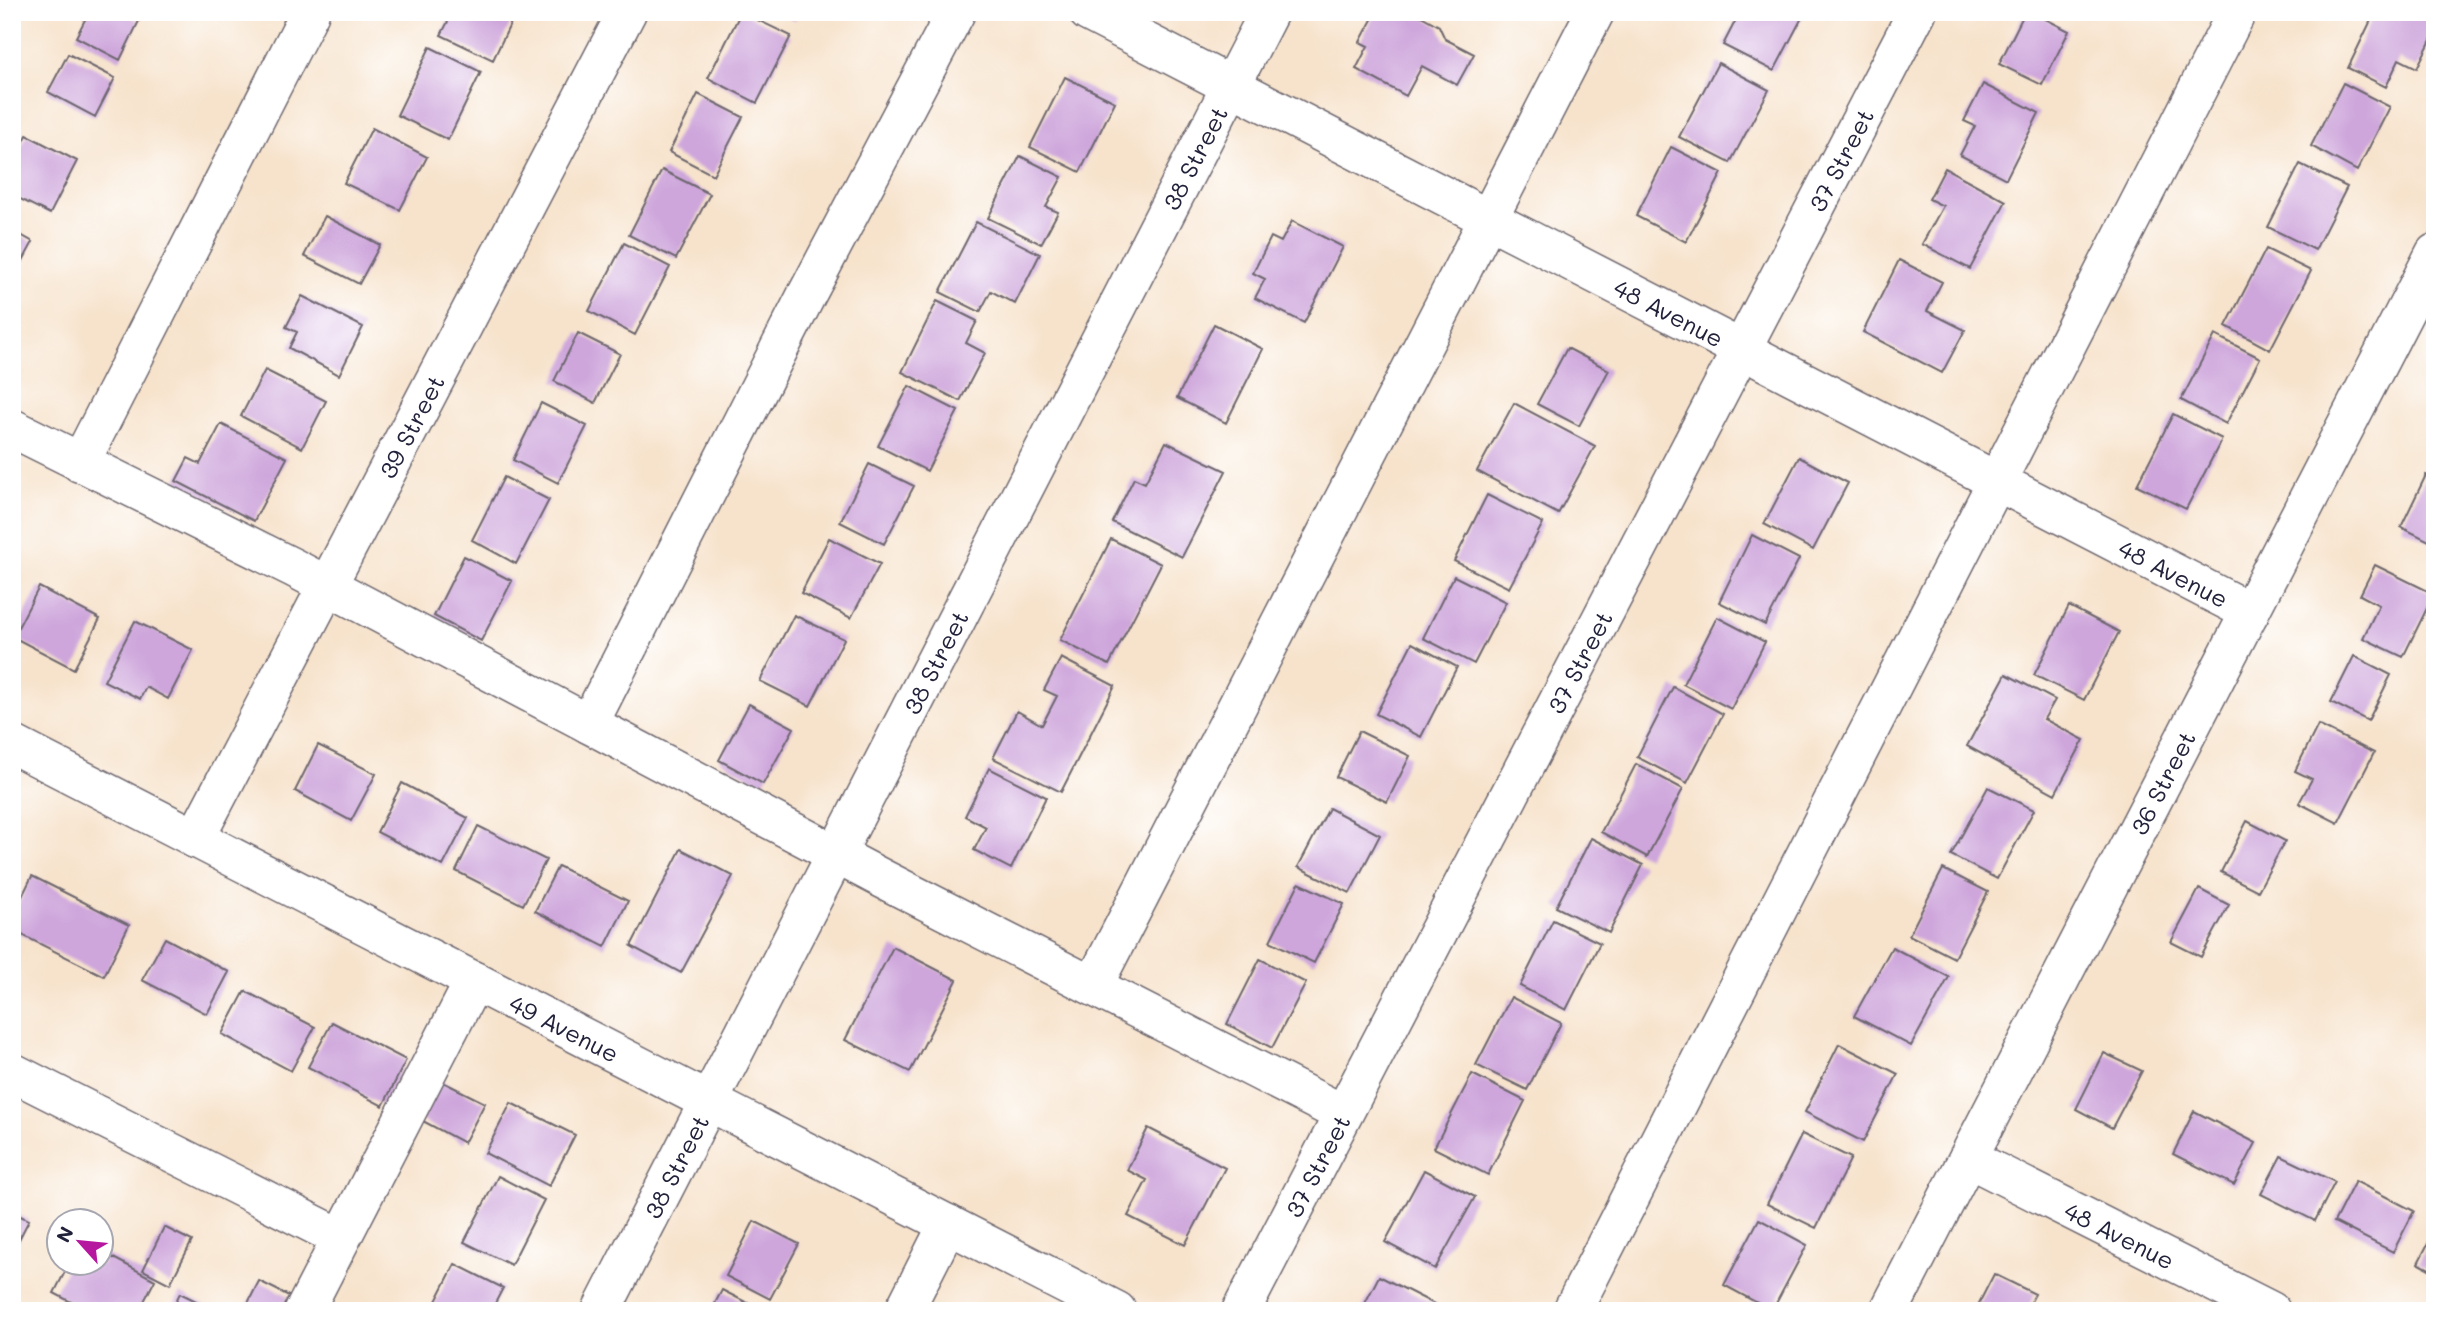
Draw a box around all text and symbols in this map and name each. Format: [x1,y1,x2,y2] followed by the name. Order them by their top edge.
[1155,100,1234,215] street label: 38 Street
[1801,103,1880,216] street label: 37 Street
[1609,271,1729,353] street label: 48 Avenue
[371,369,451,483] street label: 39 Street
[2114,531,2234,614] street label: 48 Avenue
[895,605,974,719] street label: 38 Street
[1539,605,1618,718] street label: 37 Street
[2122,725,2201,839] street label: 36 Street
[504,987,625,1068] street label: 49 Avenue
[636,1109,715,1223] street label: 38 Street
[1277,1109,1356,1222] street label: 37 Street
[2059,1194,2180,1275] street label: 48 Avenue
[46,1208,116,1278] north arrow
[50,1222,79,1246] text: N

